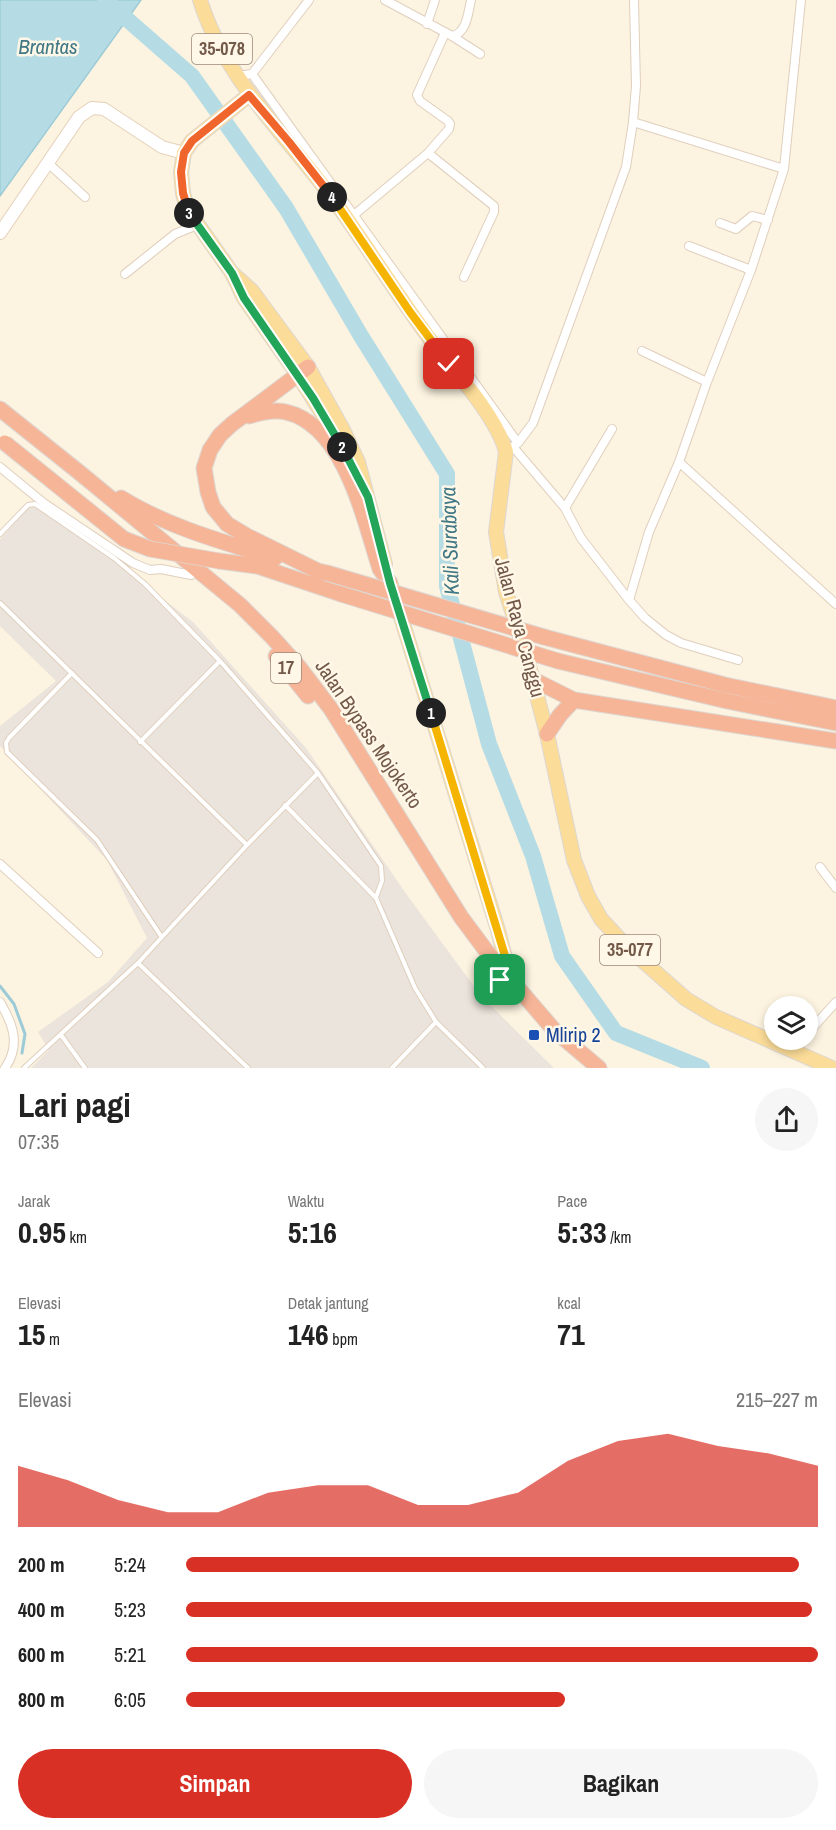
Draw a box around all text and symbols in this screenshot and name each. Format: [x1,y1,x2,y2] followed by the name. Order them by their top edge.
[18,32,78,61] water label: Brantas
[192,34,252,64] road number: 35-078
[317,182,347,212] pin: 4
[328,186,336,208] text: 4
[174,198,204,228] pin: 3
[185,202,193,224] text: 3
[423,338,474,389] pin
[432,347,465,380] icon: check
[327,432,357,462] pin: 2
[338,436,346,458] text: 2
[433,486,466,596] water label: Kali Surabaya
[489,554,552,700] street label: Jalan Raya Canggu
[271,653,301,683] road number: 17
[310,654,429,813] street label: Jalan Bypass Mojokerto
[416,698,446,728] pin: 1
[427,702,435,724] text: 1
[600,935,660,965] road number: 35-077
[474,954,525,1005] pin
[483,963,516,996] icon: arrive
[764,996,818,1050] map controls
[764,996,818,1050] button: layers
[546,1021,601,1048] place label: Mlirip 2
[527,1028,541,1042] marker: Mlirip 2
[18,1083,131,1127] text: Lari pagi
[755,1088,818,1151] button: share
[18,1128,59,1155] text: 07:35
[18,1190,50,1212] text: Jarak
[288,1190,324,1212] text: Waktu
[557,1190,587,1212] text: Pace
[18,1212,66,1252] text: 0.95
[288,1212,337,1252] text: 5:16
[557,1212,607,1252] text: 5:33
[66,1226,87,1248] text: km
[607,1226,631,1248] text: /km
[18,1292,61,1314] text: Elevasi
[288,1292,369,1314] text: Detak jantung
[557,1292,581,1314] text: kcal
[18,1314,45,1354] text: 15
[288,1314,329,1354] text: 146
[557,1314,585,1354] text: 71
[45,1328,60,1350] text: m
[329,1328,358,1350] text: bpm
[18,1386,72,1413] text: Elevasi
[736,1386,818,1413] text: 215–227 m
[18,1551,65,1578] text: 200 m
[114,1551,146,1578] text: 5:24
[18,1596,65,1623] text: 400 m
[114,1596,146,1623] text: 5:23
[18,1641,65,1668] text: 600 m
[114,1641,146,1668] text: 5:21
[18,1686,65,1713] text: 800 m
[114,1686,146,1713] text: 6:05
[18,1749,412,1818] button: Simpan
[424,1749,818,1818] button: Bagikan

